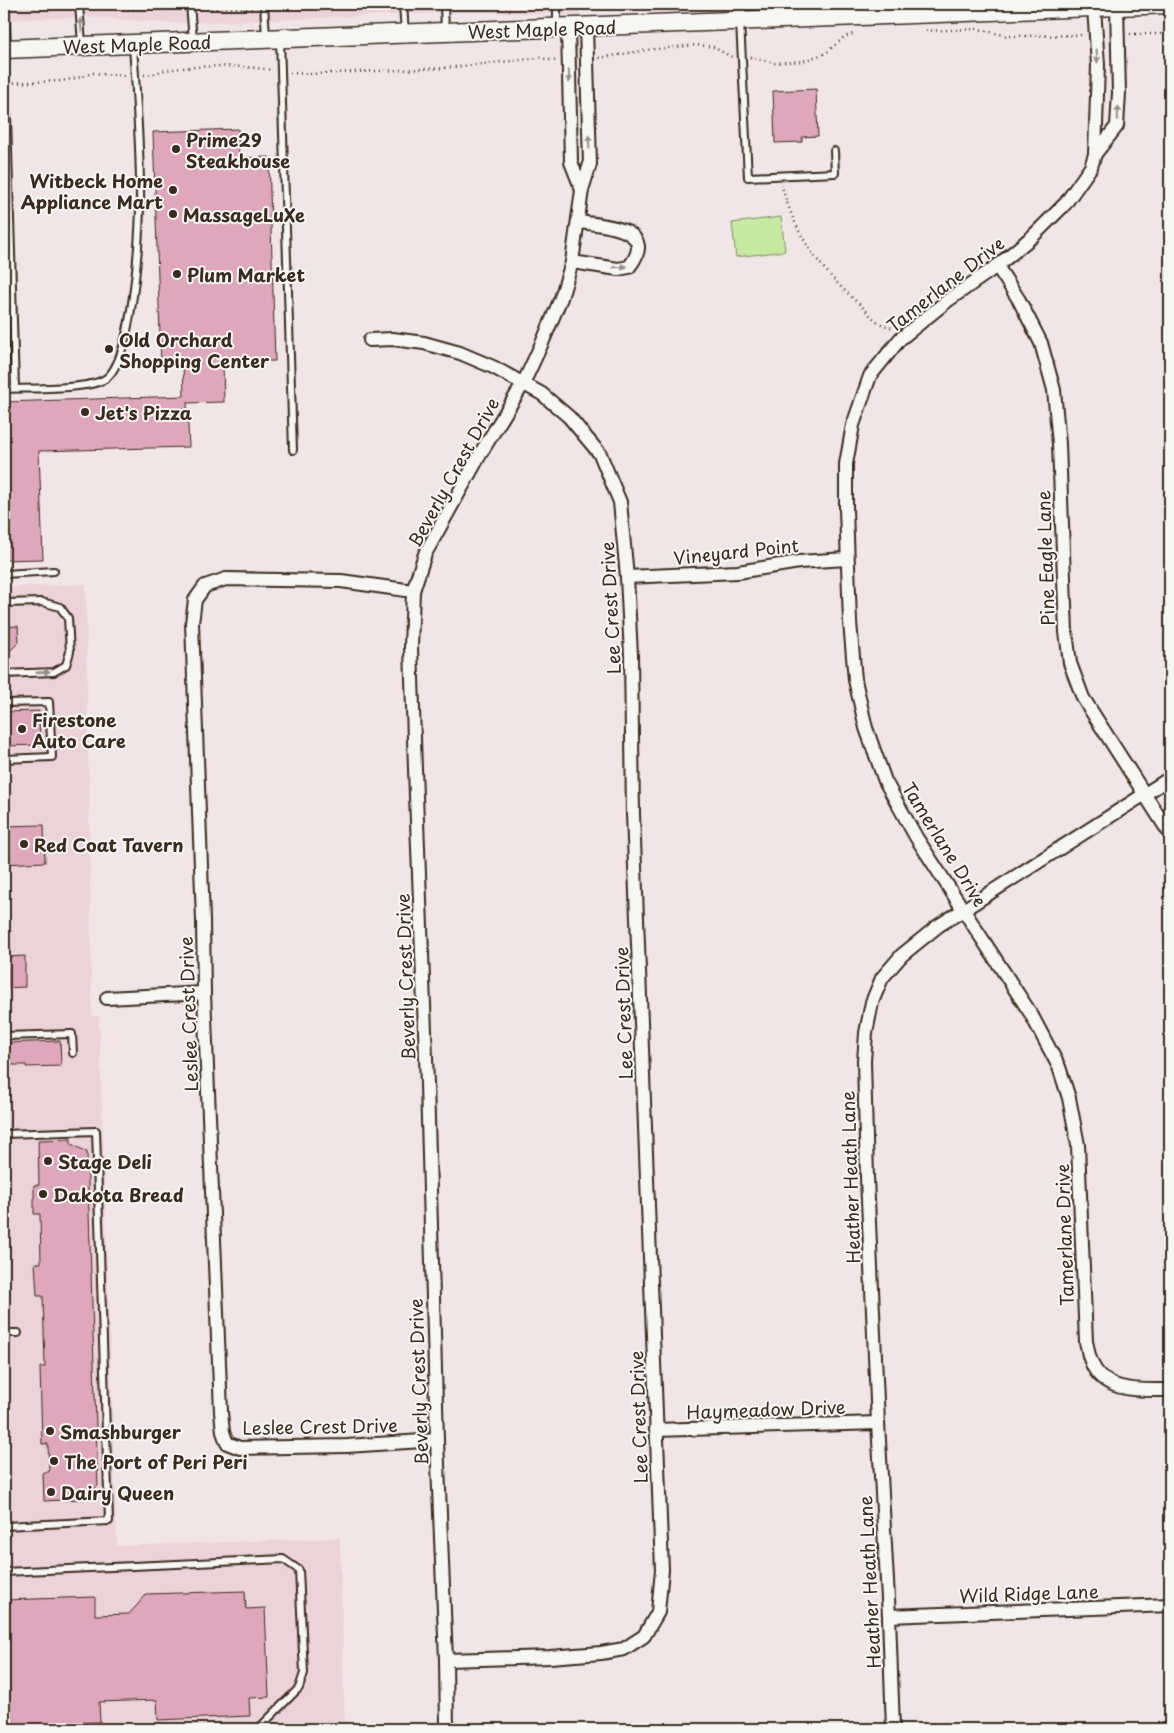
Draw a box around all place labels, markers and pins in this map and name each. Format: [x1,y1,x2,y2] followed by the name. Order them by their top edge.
[186,126,290,174] place label: Prime29 Steakhouse
[170,143,182,155] marker: Prime29 Steakhouse
[21,167,163,215] place label: Witbeck Home Appliance Mart
[167,184,179,196] marker: Witbeck Home Appliance Mart
[183,201,305,228] place label: MassageLuXe
[167,208,179,220] marker: MassageLuXe
[187,261,305,288] place label: Plum Market
[171,268,183,280] marker: Plum Market
[119,326,270,374] place label: Old Orchard Shopping Center
[103,343,115,355] marker: Old Orchard Shopping Center
[95,399,192,426] place label: Jet's Pizza
[79,406,91,418] marker: Jet's Pizza
[32,706,126,754] place label: Firestone Auto Care
[16,723,28,735] marker: Firestone Auto Care
[34,831,184,858] place label: Red Coat Tavern
[18,838,30,850] marker: Red Coat Tavern
[58,1148,152,1175] place label: Stage Deli
[42,1155,54,1167] marker: Stage Deli
[53,1181,184,1208] place label: Dakota Bread
[37,1188,49,1200] marker: Dakota Bread
[60,1418,182,1445] place label: Smashburger
[44,1425,56,1437] marker: Smashburger
[64,1448,248,1475] place label: The Port of Peri Peri
[48,1455,60,1467] marker: The Port of Peri Peri
[61,1479,174,1506] place label: Dairy Queen
[45,1486,57,1498] marker: Dairy Queen

